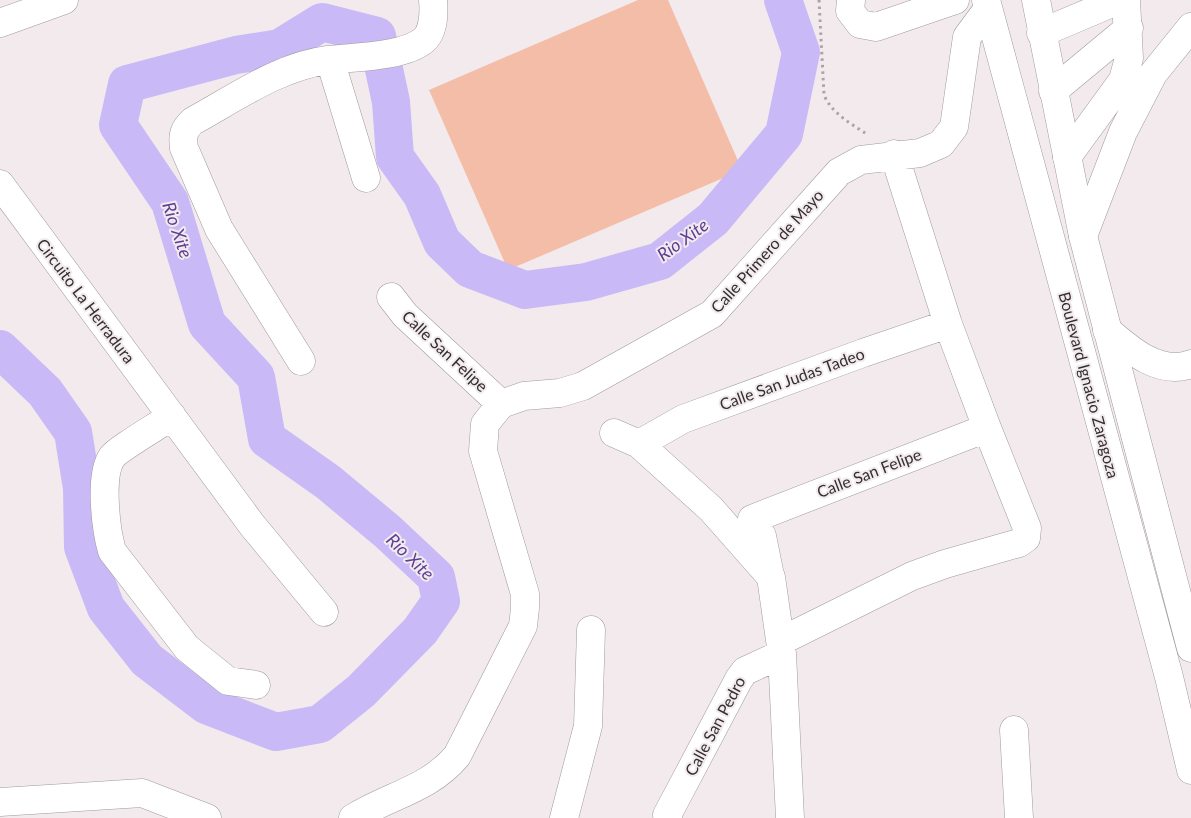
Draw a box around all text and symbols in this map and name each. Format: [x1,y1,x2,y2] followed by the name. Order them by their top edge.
[706,185,827,316] street label: Calle Primero de Mayo
[158,199,198,261] water label: Rio Xite
[652,213,712,265] water label: Rio Xite
[33,235,139,367] street label: Circuito La Herradura
[1055,289,1124,480] street label: Boulevard Ignacio Zaragoza
[399,306,492,395] street label: Calle San Felipe
[717,343,867,414] street label: Calle San Judas Tadeo
[814,444,924,501] street label: Calle San Felipe
[382,528,439,584] water label: Rio Xite
[680,673,749,779] street label: Calle San Pedro

